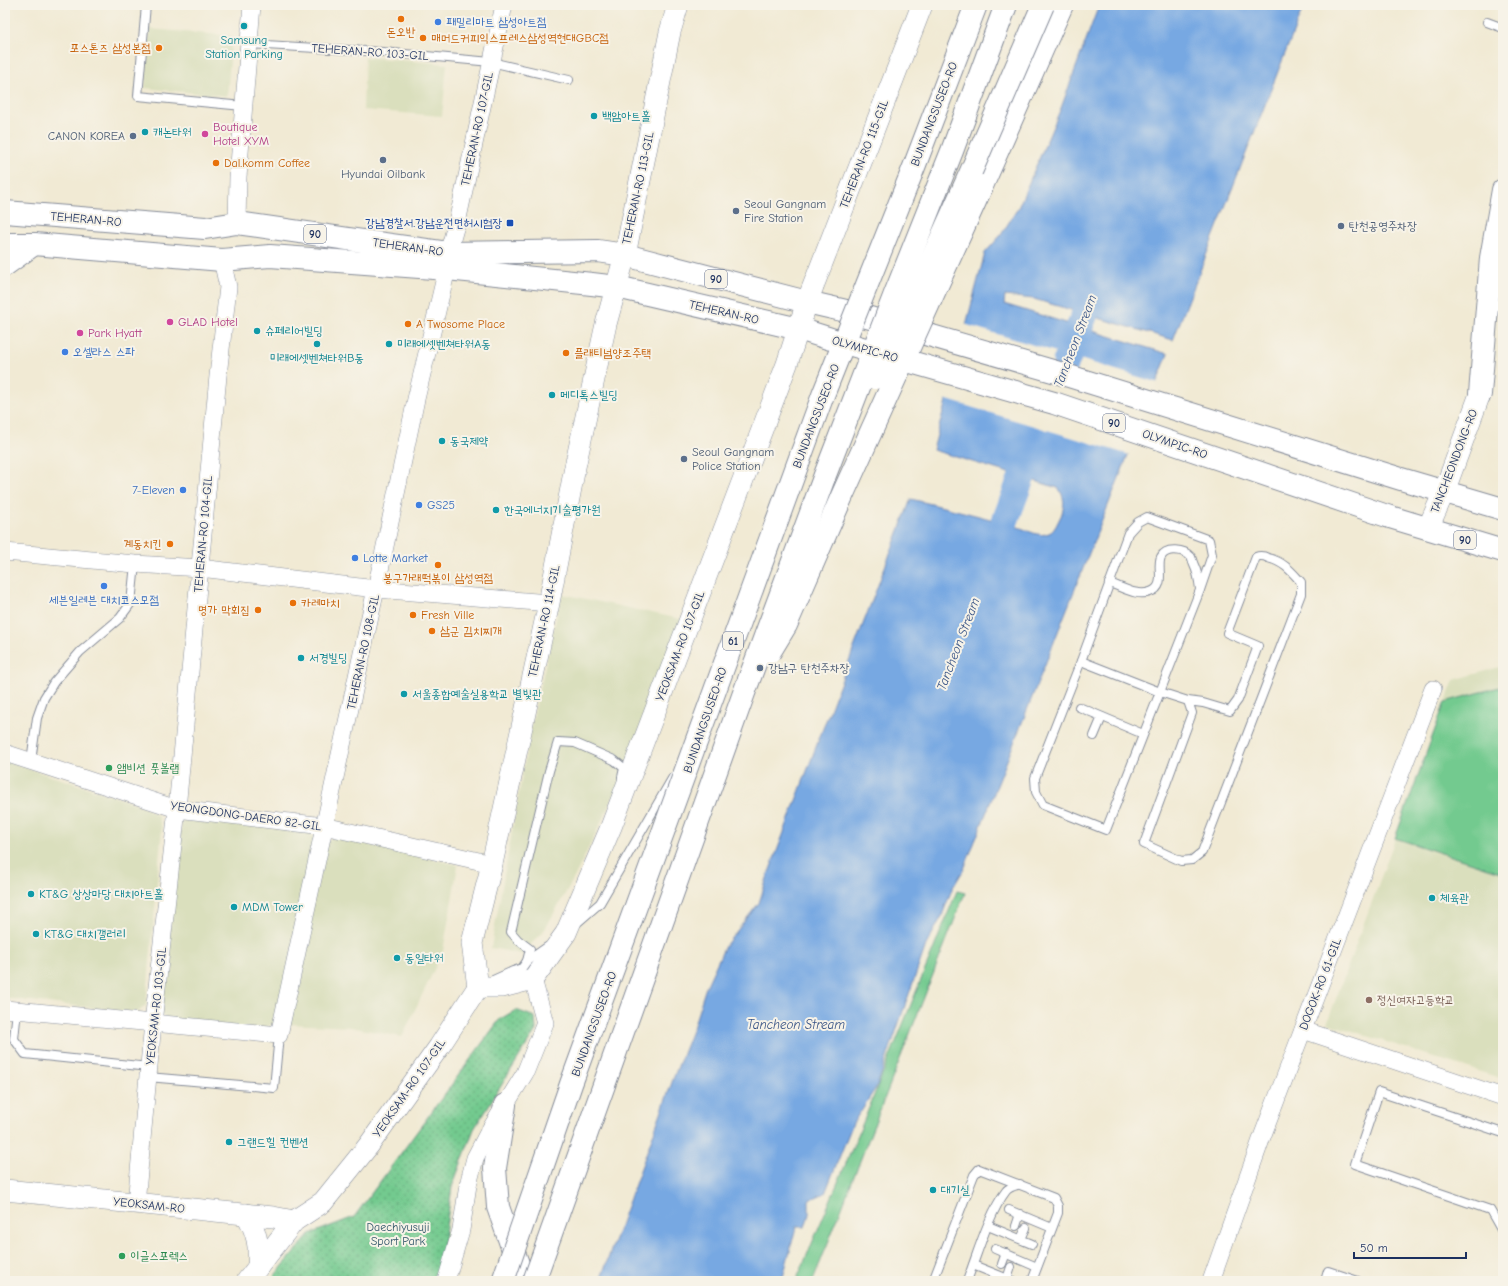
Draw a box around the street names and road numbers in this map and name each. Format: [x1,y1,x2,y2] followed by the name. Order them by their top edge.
[311,41,429,63] street label: TEHERAN-RO 103-GIL
[908,60,960,168] street label: BUNDANGSUSEO-RO
[458,71,496,187] street label: TEHERAN-RO 107-GIL
[837,98,891,210] street label: TEHERAN-RO 115-GIL
[619,130,657,246] street label: TEHERAN-RO 113-GIL
[50,209,122,229] street label: TEHERAN-RO
[304,225,326,243] road number: 90
[372,235,444,259] street label: TEHERAN-RO
[705,270,727,288] road number: 90
[688,297,761,327] street label: TEHERAN-RO
[830,333,900,365] street label: OLYMPIC-RO
[790,362,842,470] street label: BUNDANGSUSEO-RO
[1428,407,1480,515] street label: TANCHEONDONG-RO
[1103,414,1125,432] road number: 90
[1141,426,1210,462] street label: OLYMPIC-RO
[191,475,215,593] street label: TEHERAN-RO 104-GIL
[1454,531,1476,549] road number: 90
[525,564,563,678] street label: TEHERAN-RO 114-GIL
[653,589,707,703] street label: YEOKSAM-RO 107-GIL
[344,593,382,711] street label: TEHERAN-RO 108-GIL
[723,632,743,650] road number: 61
[680,665,730,775] street label: BUNDANGSUSEO-RO
[170,798,322,834] street label: YEONGDONG-DAERO 82-GIL
[1296,936,1344,1032] street label: DOGOK-RO 61-GIL
[143,946,169,1066] street label: YEOKSAM-RO 103-GIL
[568,969,620,1078] street label: BUNDANGSUSEO-RO
[370,1036,448,1140] street label: YEOKSAM-RO 107-GIL
[112,1194,186,1216] street label: YEOKSAM-RO

